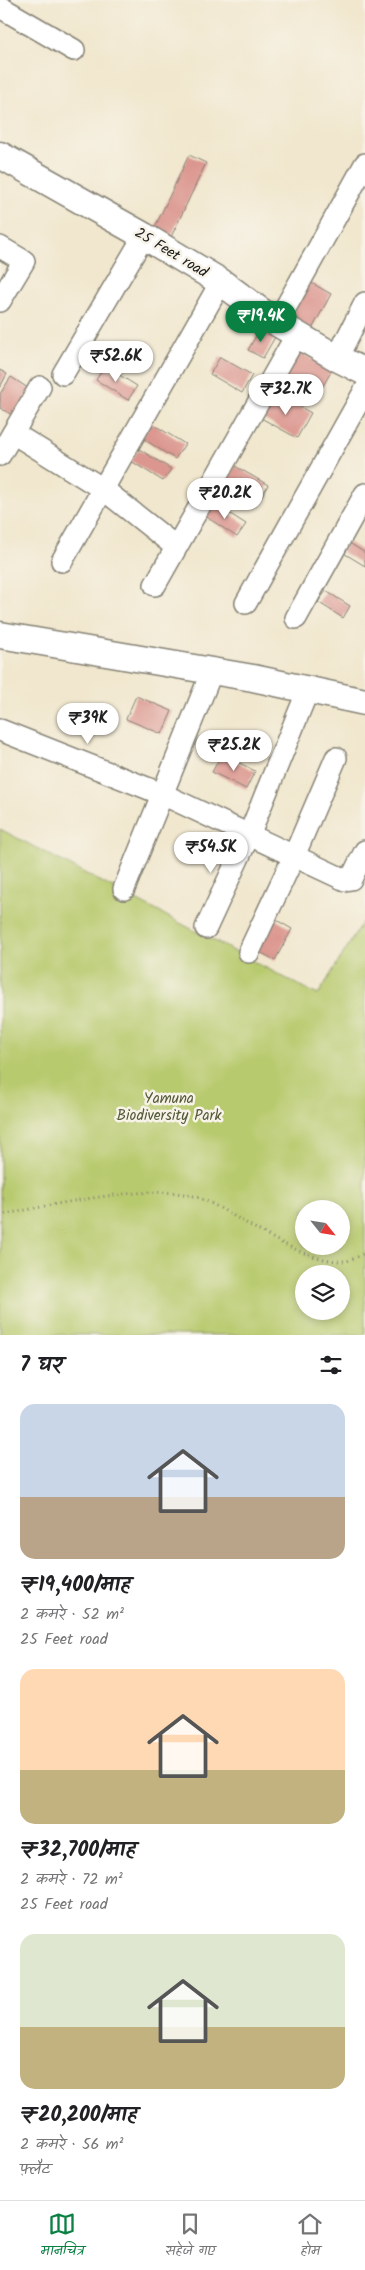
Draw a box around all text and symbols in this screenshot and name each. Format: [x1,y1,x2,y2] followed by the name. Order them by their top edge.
[130,222,213,285] street label: 25 Feet road
[220,300,302,343] pin: ₹19.4K
[237,304,286,329] text: ₹19.4K
[75,340,157,383] pin: ₹52.6K
[89,344,143,369] text: ₹52.6K
[245,374,327,416] pin: ₹32.7K
[260,377,312,402] text: ₹32.7K
[184,478,266,520] pin: ₹20.2K
[198,481,252,506] text: ₹20.2K
[58,702,118,745] pin: ₹39K
[68,706,108,731] text: ₹39K
[193,730,275,772] pin: ₹25.2K
[207,733,261,758] text: ₹25.2K
[170,832,252,874] pin: ₹54.5K
[185,835,237,860] text: ₹54.5K
[116,1087,222,1128] park label: Yamuna Biodiversity Park
[295,1200,350,1255] north arrow
[295,1200,350,1320] map controls
[295,1265,350,1320] button: layers
[20,1349,63,1382] text: 7 घर
[317,1351,345,1379] icon: filters
[138,1436,228,1526] icon: home
[20,1569,130,1602] text: ₹19,400/माह
[20,1602,124,1627] text: 2 कमरे · 52 m²
[20,1627,108,1652] text: 25 Feet road
[138,1701,228,1791] icon: home
[20,1834,136,1867] text: ₹32,700/माह
[20,1867,123,1892] text: 2 कमरे · 72 m²
[20,1892,108,1917] text: 25 Feet road
[138,1966,228,2056] icon: home
[20,2099,137,2132] text: ₹20,200/माह
[20,2132,124,2157] text: 2 कमरे · 56 m²
[20,2157,51,2182] text: फ़्लैट
[41,2210,84,2262] tab: मानचित्र
[165,2210,215,2262] tab: सहेजे गए
[296,2210,324,2262] tab: होम

